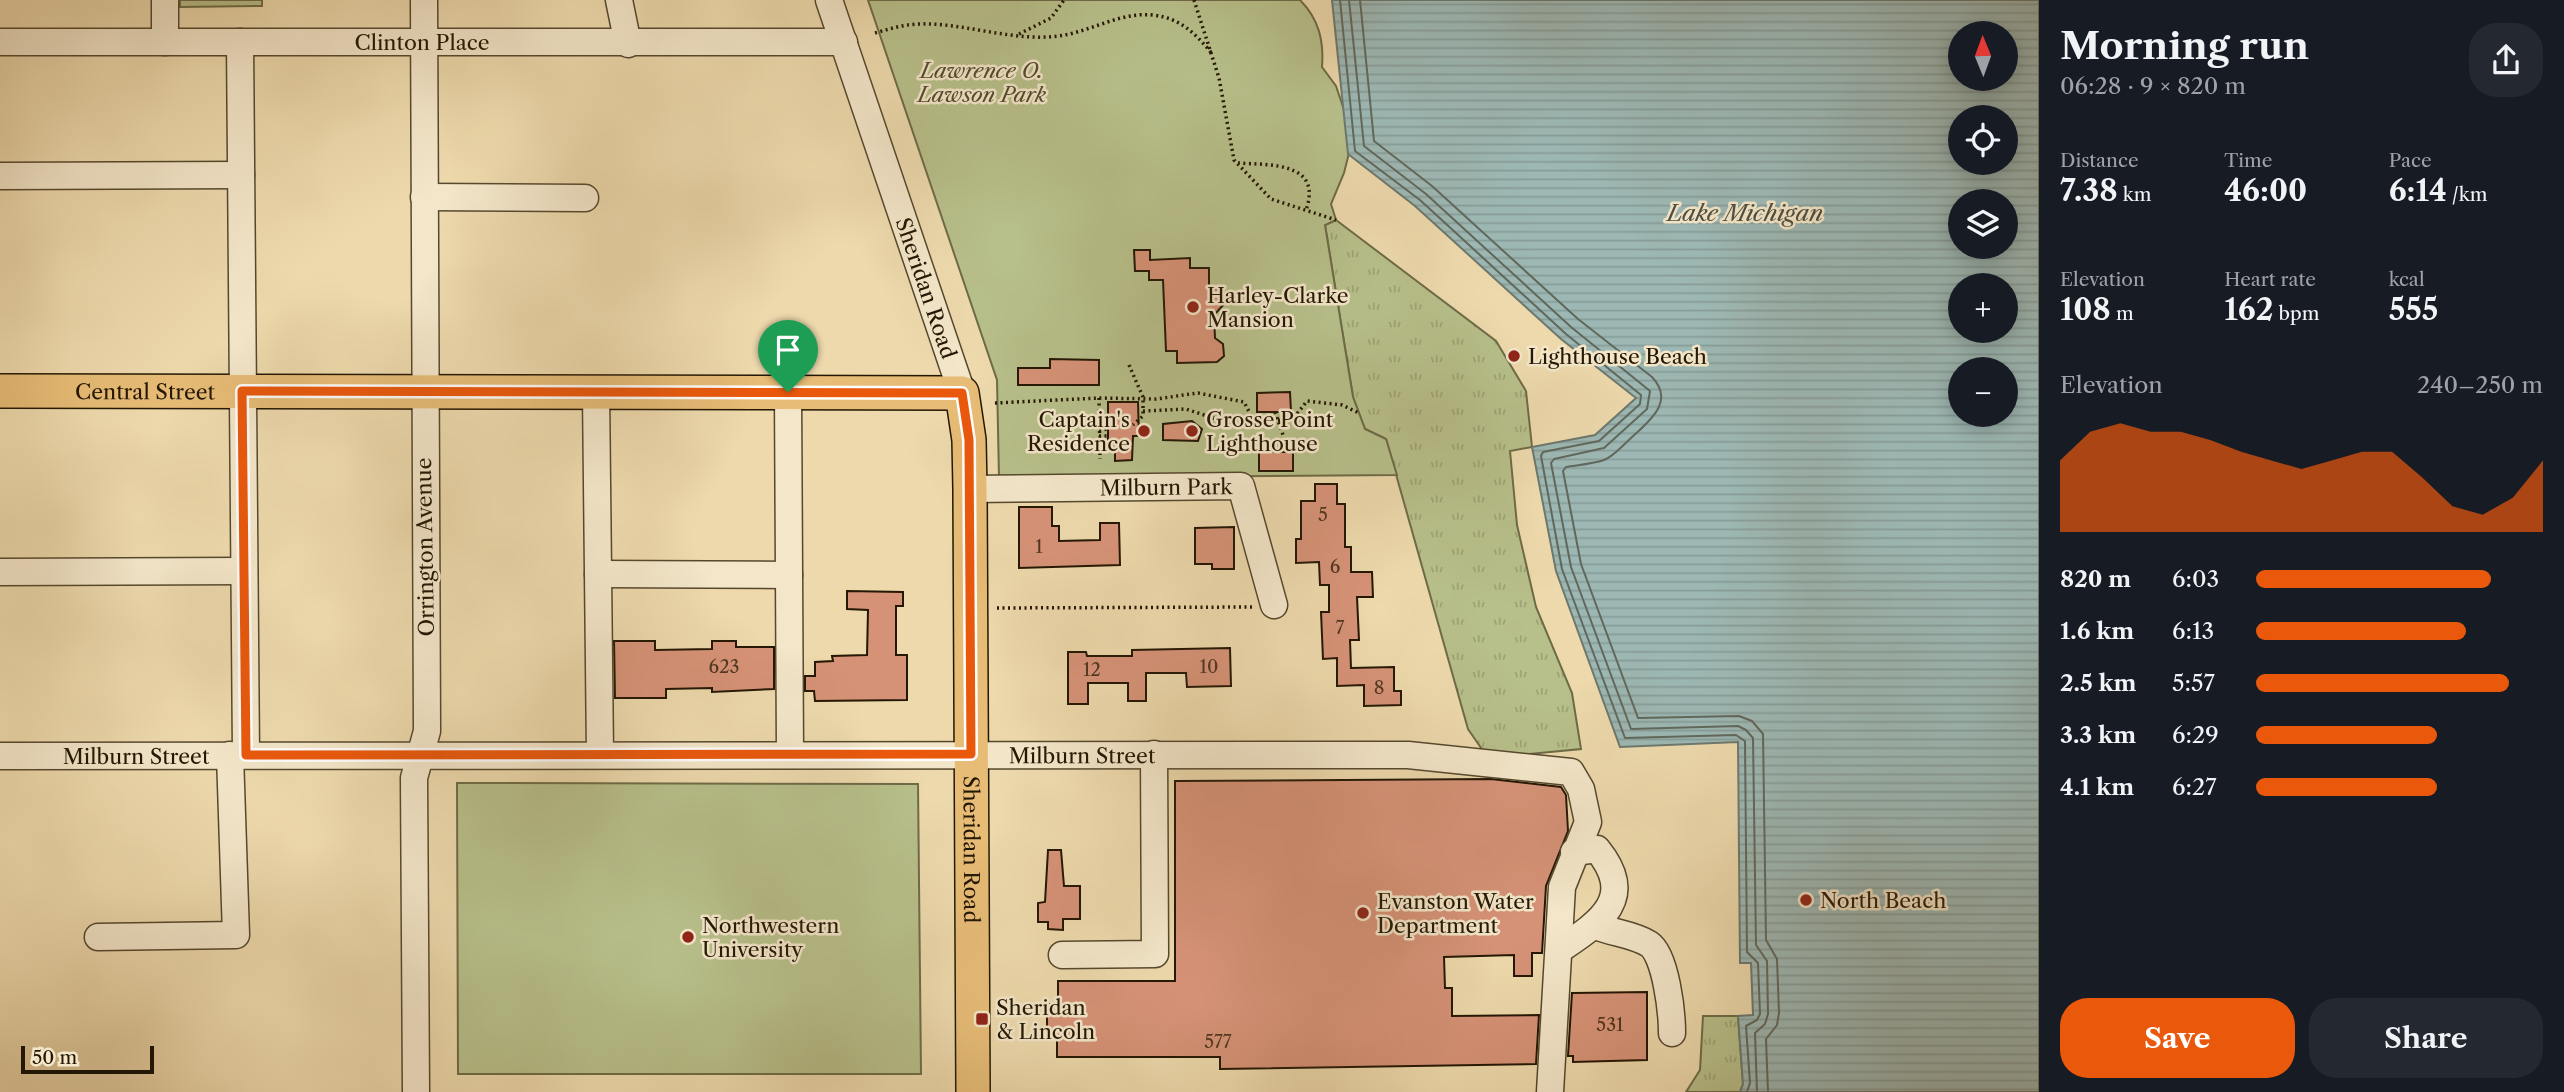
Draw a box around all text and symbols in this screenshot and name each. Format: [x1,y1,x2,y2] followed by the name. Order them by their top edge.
[1948,21,2018,91] north arrow
[1948,21,2018,427] map controls
[2060,22,2309,69] text: Morning run
[2469,23,2543,97] button: share
[354,30,490,55] street label: Clinton Place
[916,58,1046,107] park label: Lawrence O. Lawson Park
[2060,72,2246,100] text: 06:28 · 9 × 820 m
[1948,105,2018,175] button: locate
[2060,149,2139,172] text: Distance
[2224,149,2272,172] text: Time
[2389,149,2432,172] text: Pace
[2060,172,2118,209] text: 7.38
[2224,172,2307,209] text: 46:00
[2389,172,2447,209] text: 6:14
[2118,183,2152,206] text: km
[2447,183,2487,206] text: /km
[1948,189,2018,259] button: layers
[1665,199,1823,227] water label: Lake Michigan
[891,214,962,362] street label: Sheridan Road
[2060,268,2145,291] text: Elevation
[2224,268,2316,291] text: Heart rate
[2389,268,2425,291] text: kcal
[1948,273,2018,343] button: +
[1207,283,1348,332] place label: Harley-Clarke Mansion
[2060,291,2111,328] text: 108
[2224,291,2273,328] text: 162
[2389,291,2438,328] text: 555
[1185,299,1201,315] marker: Harley-Clarke Mansion
[2111,302,2134,325] text: m
[2273,302,2319,325] text: bpm
[758,320,818,392] pin
[769,331,807,369] icon: arrive
[1528,344,1707,369] place label: Lighthouse Beach
[1506,348,1522,364] marker: Lighthouse Beach
[1948,357,2018,427] button: −
[2060,371,2163,399] text: Elevation
[2417,371,2543,399] text: 240–250 m
[75,379,216,404] street label: Central Street
[1027,407,1130,456] place label: Captain's Residence
[1206,407,1334,456] place label: Grosse Point Lighthouse
[1136,423,1152,439] marker: Captain's Residence
[1184,423,1200,439] marker: Grosse Point Lighthouse
[411,457,439,637] street label: Orrington Avenue
[1099,474,1233,500] street label: Milburn Park
[1318,504,1328,526] house number: 5
[1035,536,1043,558] house number: 1
[1330,556,1340,578] house number: 6
[2060,565,2131,593] text: 820 m
[2172,565,2219,593] text: 6:03
[1336,617,1345,639] house number: 7
[2060,617,2134,645] text: 1.6 km
[2172,617,2214,645] text: 6:13
[709,656,739,678] house number: 623
[1200,656,1218,678] house number: 10
[1083,659,1101,681] house number: 12
[2060,669,2136,697] text: 2.5 km
[2172,669,2215,697] text: 5:57
[1374,677,1384,699] house number: 8
[2060,721,2136,749] text: 3.3 km
[2172,721,2219,749] text: 6:29
[63,743,210,768] street label: Milburn Street
[1009,743,1156,768] street label: Milburn Street
[2060,773,2134,801] text: 4.1 km
[2172,773,2216,801] text: 6:27
[959,776,985,923] street label: Sheridan Road
[1820,888,1946,913] place label: North Beach
[1377,889,1534,938] place label: Evanston Water Department
[1798,892,1814,908] marker: North Beach
[1355,905,1371,921] marker: Evanston Water Department
[702,913,839,962] place label: Northwestern University
[680,929,696,945] marker: Northwestern University
[996,995,1095,1044] place label: Sheridan & Lincoln
[2060,998,2295,1078] button: Save
[2309,998,2543,1078] button: Share
[974,1011,990,1027] marker: Sheridan & Lincoln
[1596,1014,1624,1036] house number: 531
[1204,1031,1232,1053] house number: 577
[21,1043,154,1075] scale bar
[32,1046,77,1069] text: 50 m

